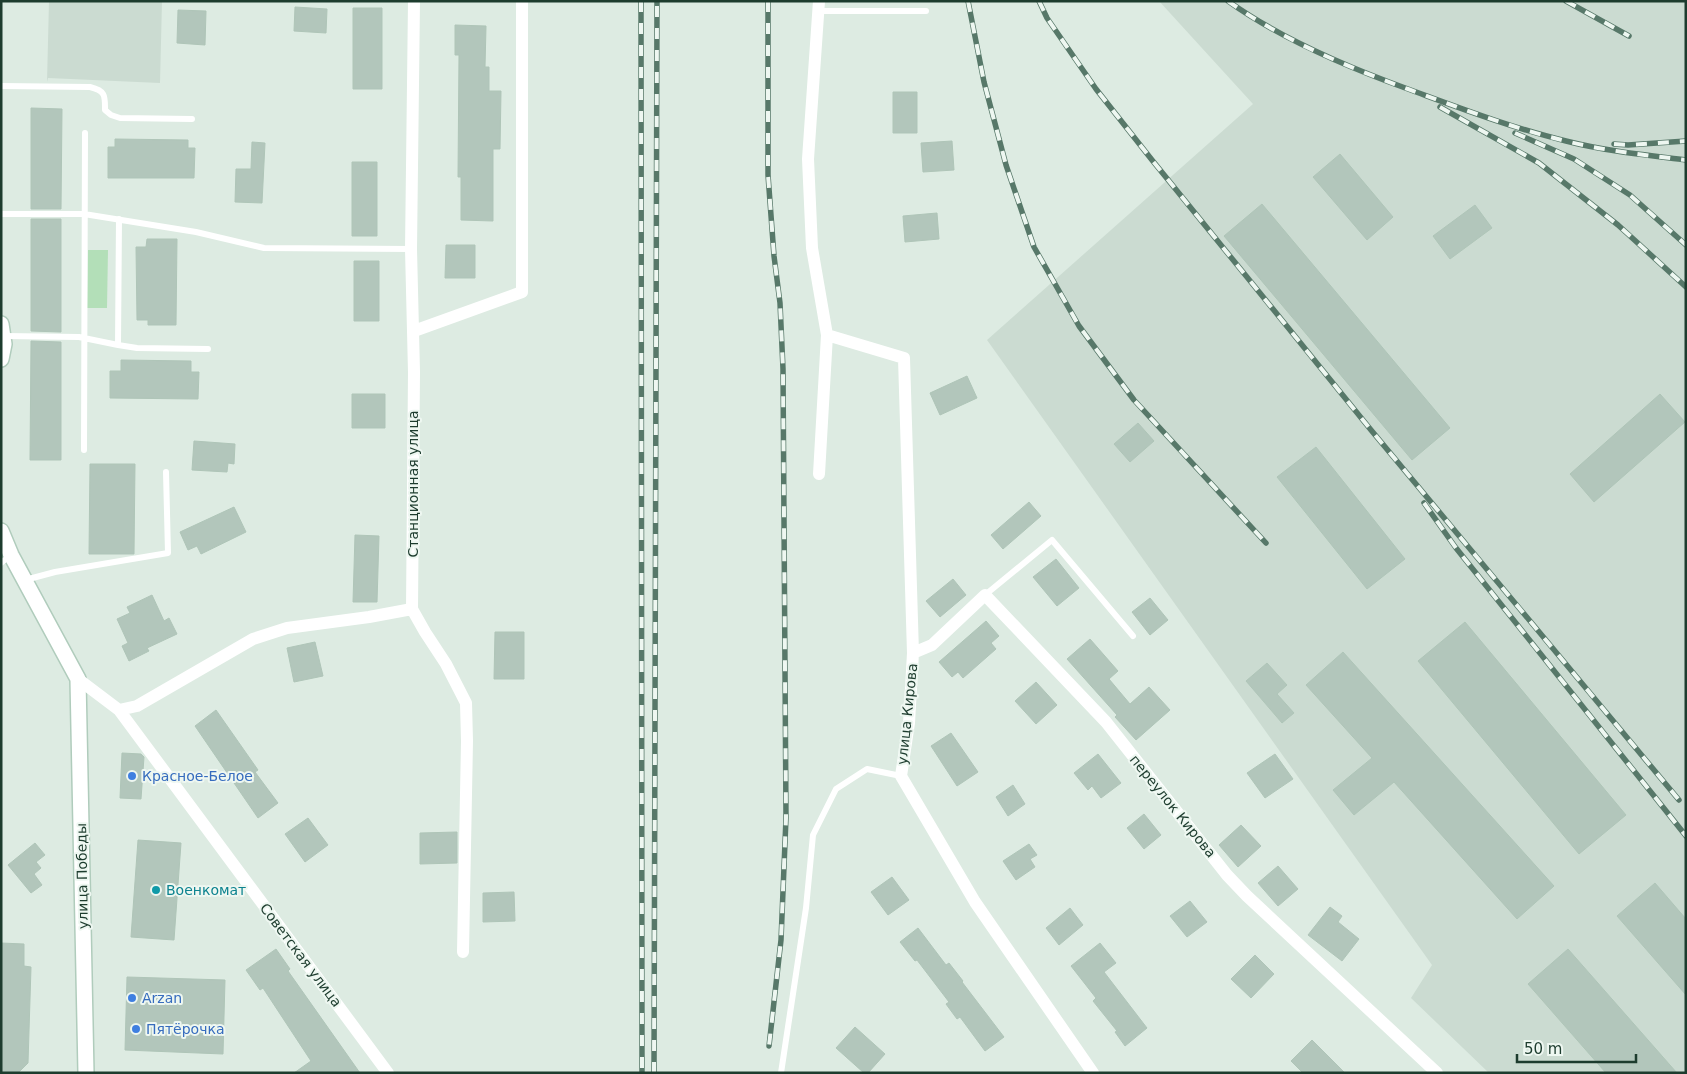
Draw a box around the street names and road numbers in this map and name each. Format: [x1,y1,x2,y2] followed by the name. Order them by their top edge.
[405,410,421,558] street label: Станционная улица
[894,662,920,766] street label: улица Кирова
[1127,752,1219,860] street label: переулок Кирова
[73,823,91,929] street label: улица Победы
[257,900,345,1010] street label: Советская улица

